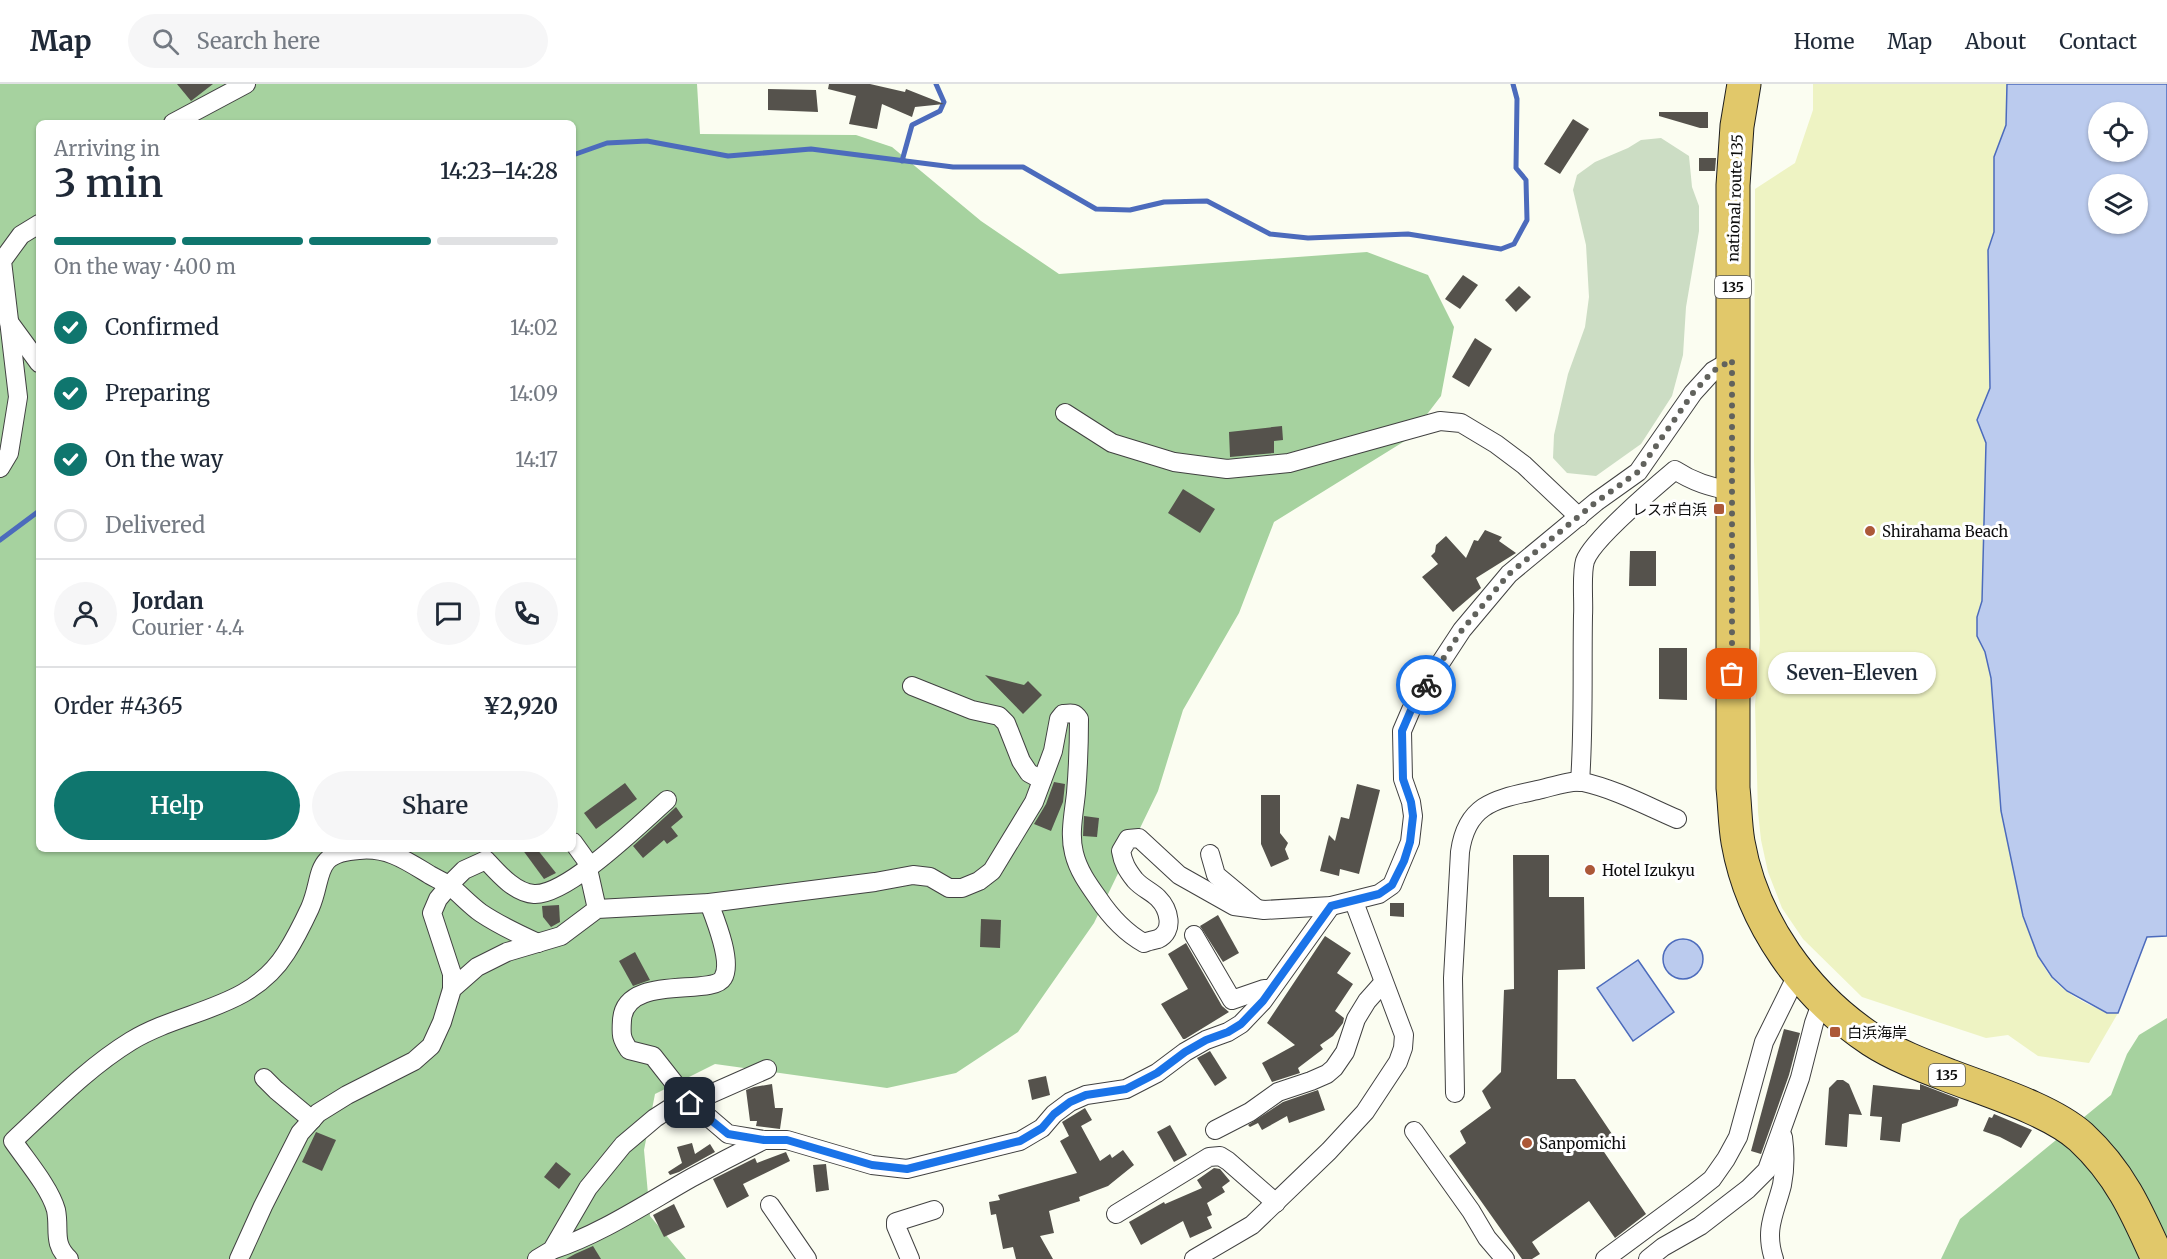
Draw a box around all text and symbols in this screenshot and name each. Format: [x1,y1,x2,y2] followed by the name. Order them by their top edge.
[128,14,548,68] search box
[30,23,92,59] text: Map
[149,25,182,58] icon: search
[197,27,320,55] text: Search here
[1794,28,1854,55] text: Home
[1887,28,1932,55] text: Map
[1965,28,2026,55] text: About
[2059,28,2137,55] text: Contact
[2088,102,2148,234] map controls
[2088,102,2148,162] button: locate
[1723,134,1747,262] street label: national route 135
[54,136,160,161] text: Arriving in
[440,157,558,185] text: 14:23–14:28
[54,159,163,208] text: 3 min
[2088,174,2148,234] button: layers
[54,254,236,279] text: On the way · 400 m
[1715,276,1751,298] road number: 135
[54,311,87,344] icon: check
[105,313,219,341] text: Confirmed
[510,315,558,340] text: 14:02
[54,377,87,410] icon: check
[105,379,210,407] text: Preparing
[509,381,558,406] text: 14:09
[54,443,87,476] icon: check
[105,445,223,473] text: On the way
[515,447,558,472] text: 14:17
[1632,500,1707,519] place label: レスポ白浜
[1712,502,1726,516] marker: レスポ白浜
[105,511,205,539] text: Delivered
[1882,522,2008,541] place label: Shirahama Beach
[1863,524,1877,538] marker: Shirahama Beach
[54,582,117,645] button: person
[417,582,480,645] button: chat
[495,582,558,645] button: phone
[132,587,204,615] text: Jordan
[132,615,244,640] text: Courier · 4.4
[1706,648,1757,699] pin
[1768,653,1936,695] callout: Seven-Eleven
[1396,655,1456,715] courier
[1715,657,1748,690] icon: bag
[1786,660,1918,685] text: Seven-Eleven
[1410,669,1443,702] icon: bike
[54,692,183,720] text: Order #4365
[483,692,558,720] text: ¥2,920
[54,771,300,840] button: Help
[312,771,558,840] button: Share
[1602,861,1695,880] place label: Hotel Izukyu
[1583,863,1597,877] marker: Hotel Izukyu
[1847,1023,1907,1042] place label: 白浜海岸
[1828,1025,1842,1039] marker: 白浜海岸
[1929,1064,1965,1086] road number: 135
[664,1077,715,1128] pin
[673,1086,706,1119] icon: home
[1539,1134,1626,1153] place label: Sanpomichi
[1520,1136,1534,1150] marker: Sanpomichi

